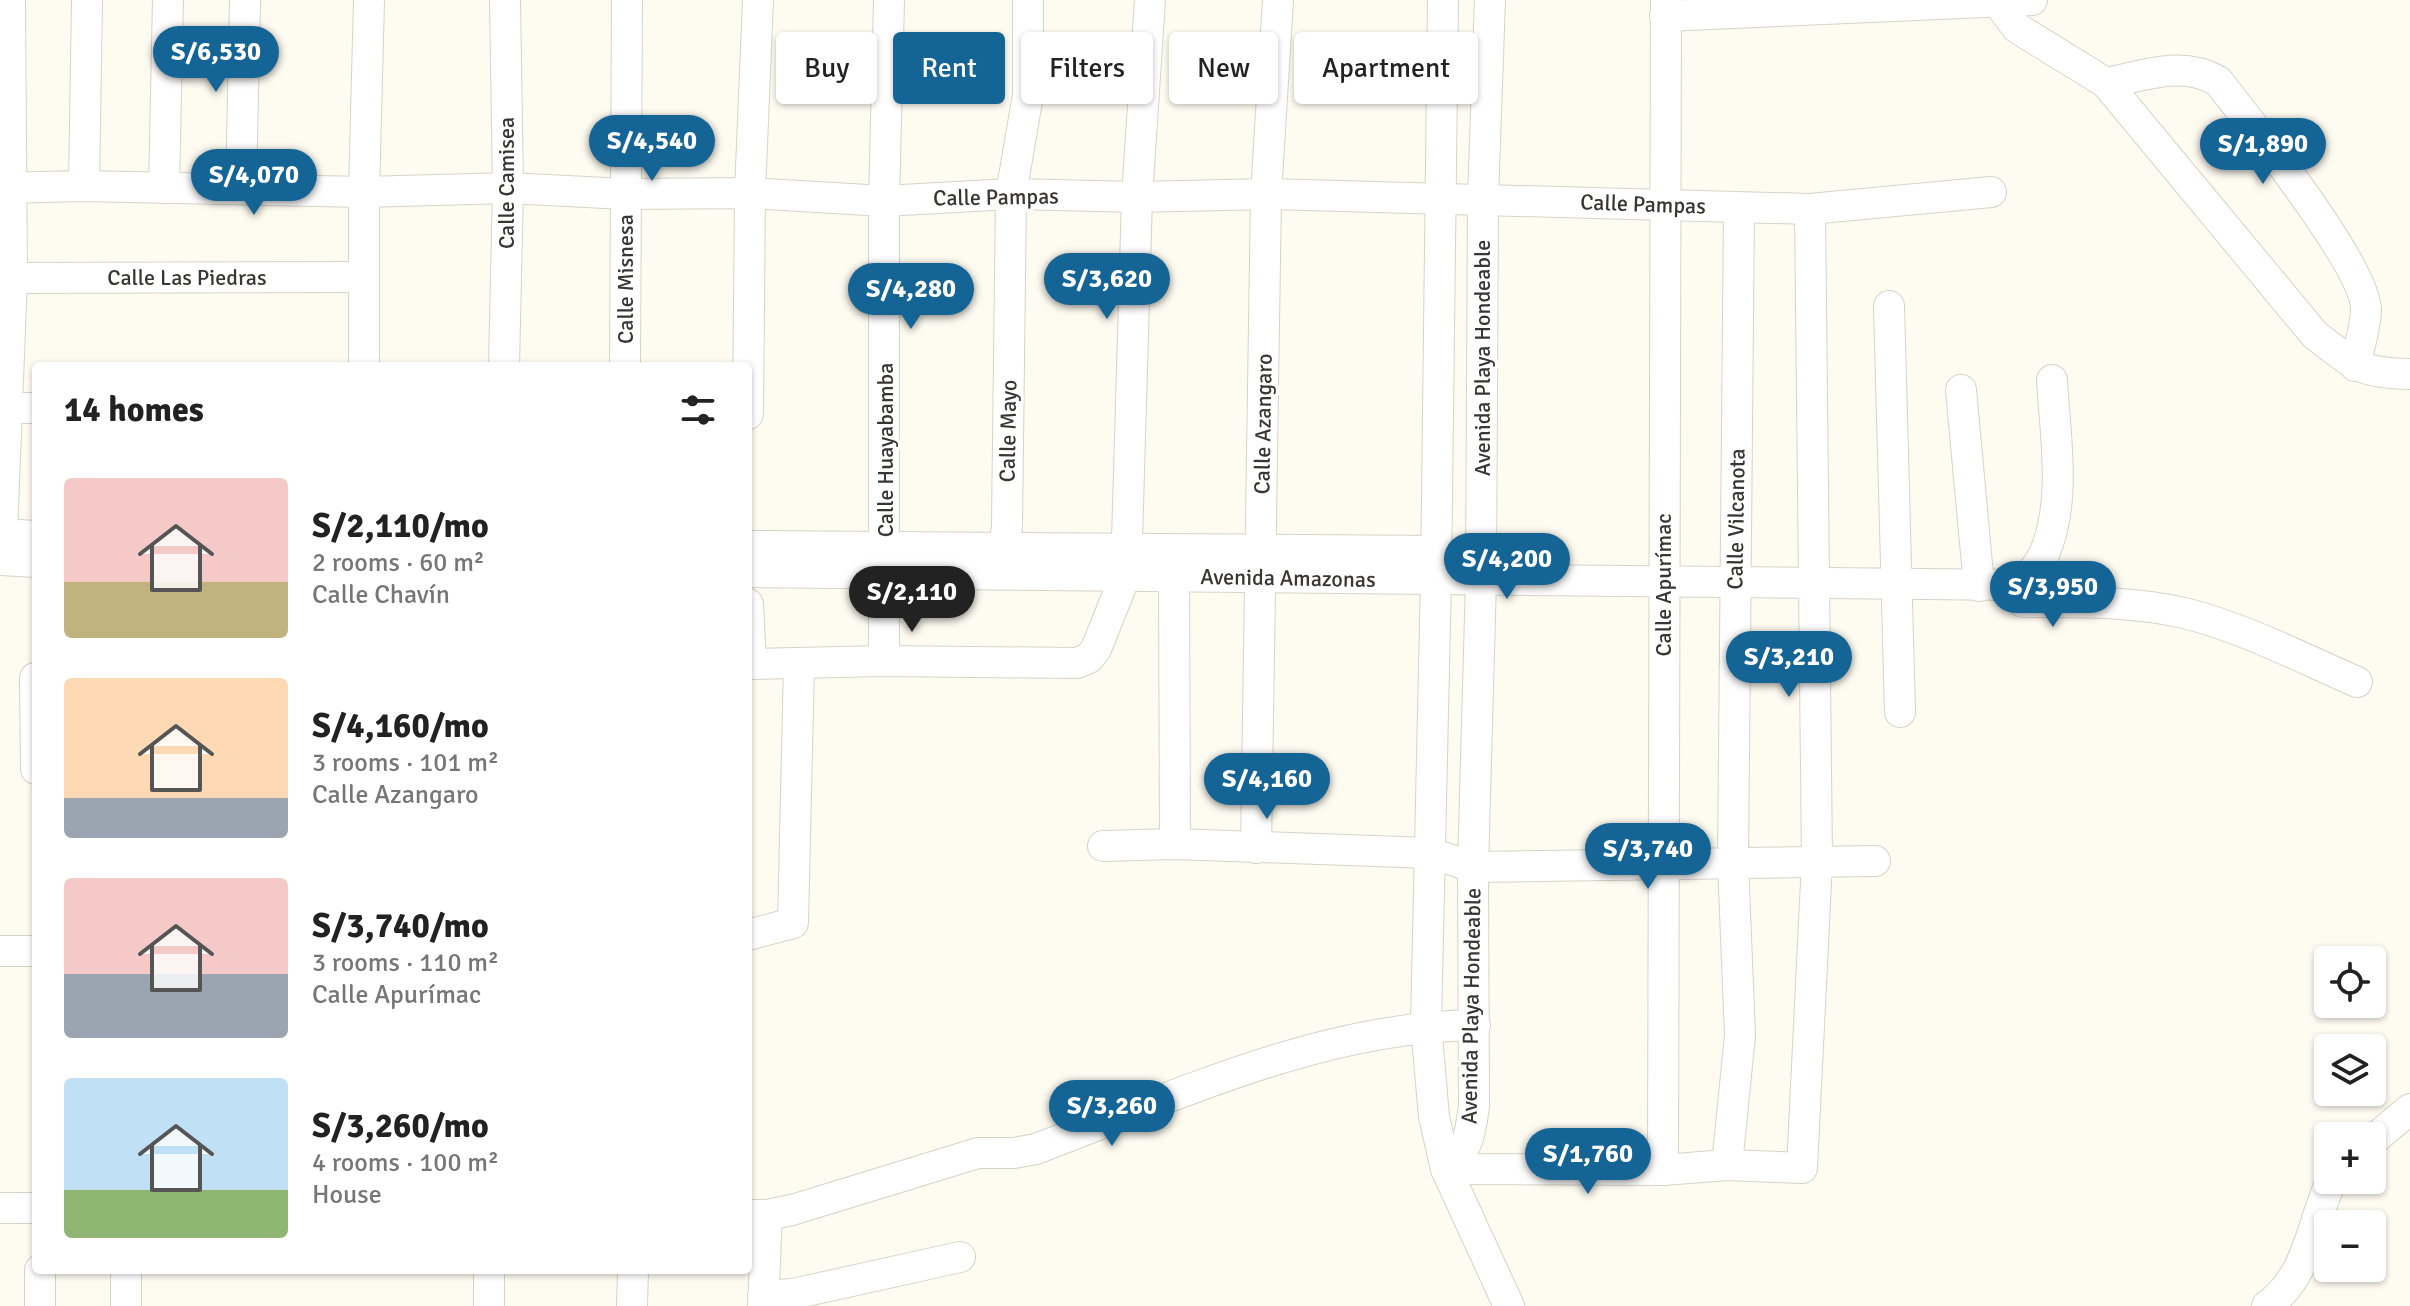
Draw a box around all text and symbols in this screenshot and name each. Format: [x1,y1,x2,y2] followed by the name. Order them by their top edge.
[142,26,290,94] pin: S/6,530
[776,32,877,104] chip: Buy
[893,32,1005,104] chip: Rent
[1021,32,1153,104] chip: Filters
[1169,32,1278,104] chip: New
[1294,32,1478,104] chip: Apartment
[171,36,261,68] text: S/6,530
[578,115,726,183] pin: S/4,540
[493,117,520,249] street label: Calle Camisea
[2189,118,2337,186] pin: S/1,890
[607,125,697,157] text: S/4,540
[2218,128,2308,160] text: S/1,890
[180,149,328,217] pin: S/4,070
[209,159,299,191] text: S/4,070
[933,182,1059,212] street label: Calle Pampas
[1580,188,1706,220] street label: Calle Pampas
[612,214,639,344] street label: Calle Misnesa
[1469,240,1496,476] street label: Avenida Playa Hondeable
[1033,253,1181,321] pin: S/3,620
[837,263,985,331] pin: S/4,280
[1062,263,1152,295] text: S/3,620
[107,264,267,291] street label: Calle Las Piedras
[866,273,956,305] text: S/4,280
[1248,353,1278,495] street label: Calle Azangaro
[872,363,899,537] street label: Calle Huayabamba
[994,379,1022,483] street label: Calle Mayo
[676,388,720,432] icon: filters
[64,389,204,431] text: 14 homes
[1721,448,1751,590] street label: Calle Vilcanota
[312,505,489,547] text: S/2,110/mo
[128,510,224,606] icon: home
[1650,513,1677,657] street label: Calle Apurímac
[1433,533,1581,601] pin: S/4,200
[1462,543,1552,575] text: S/4,200
[312,547,485,579] text: 2 rooms · 60 m²
[1979,561,2127,629] pin: S/3,950
[1200,563,1376,593] street label: Avenida Amazonas
[838,566,986,634] pin: S/2,110
[2008,571,2098,603] text: S/3,950
[867,576,957,608] text: S/2,110
[312,579,450,611] text: Calle Chavín
[1715,631,1863,699] pin: S/3,210
[1744,641,1834,673] text: S/3,210
[312,705,489,747] text: S/4,160/mo
[128,710,224,806] icon: home
[312,747,499,779] text: 3 rooms · 101 m²
[1193,753,1341,821] pin: S/4,160
[1222,763,1312,795] text: S/4,160
[312,779,479,811] text: Calle Azangaro
[1574,823,1722,891] pin: S/3,740
[1603,833,1693,865] text: S/3,740
[1455,888,1487,1124] street label: Avenida Playa Hondeable
[312,905,489,947] text: S/3,740/mo
[128,910,224,1006] icon: home
[2314,946,2386,1282] map controls
[2314,946,2386,1018] button: locate
[312,947,499,979] text: 3 rooms · 110 m²
[312,979,481,1011] text: Calle Apurímac
[2314,1034,2386,1106] button: layers
[1038,1080,1186,1148] pin: S/3,260
[1067,1090,1157,1122] text: S/3,260
[312,1105,489,1147] text: S/3,260/mo
[128,1110,224,1206] icon: home
[2314,1122,2386,1194] button: +
[1514,1128,1662,1196] pin: S/1,760
[1543,1138,1633,1170] text: S/1,760
[312,1147,499,1179] text: 4 rooms · 100 m²
[312,1179,382,1211] text: House
[2314,1210,2386,1282] button: −

